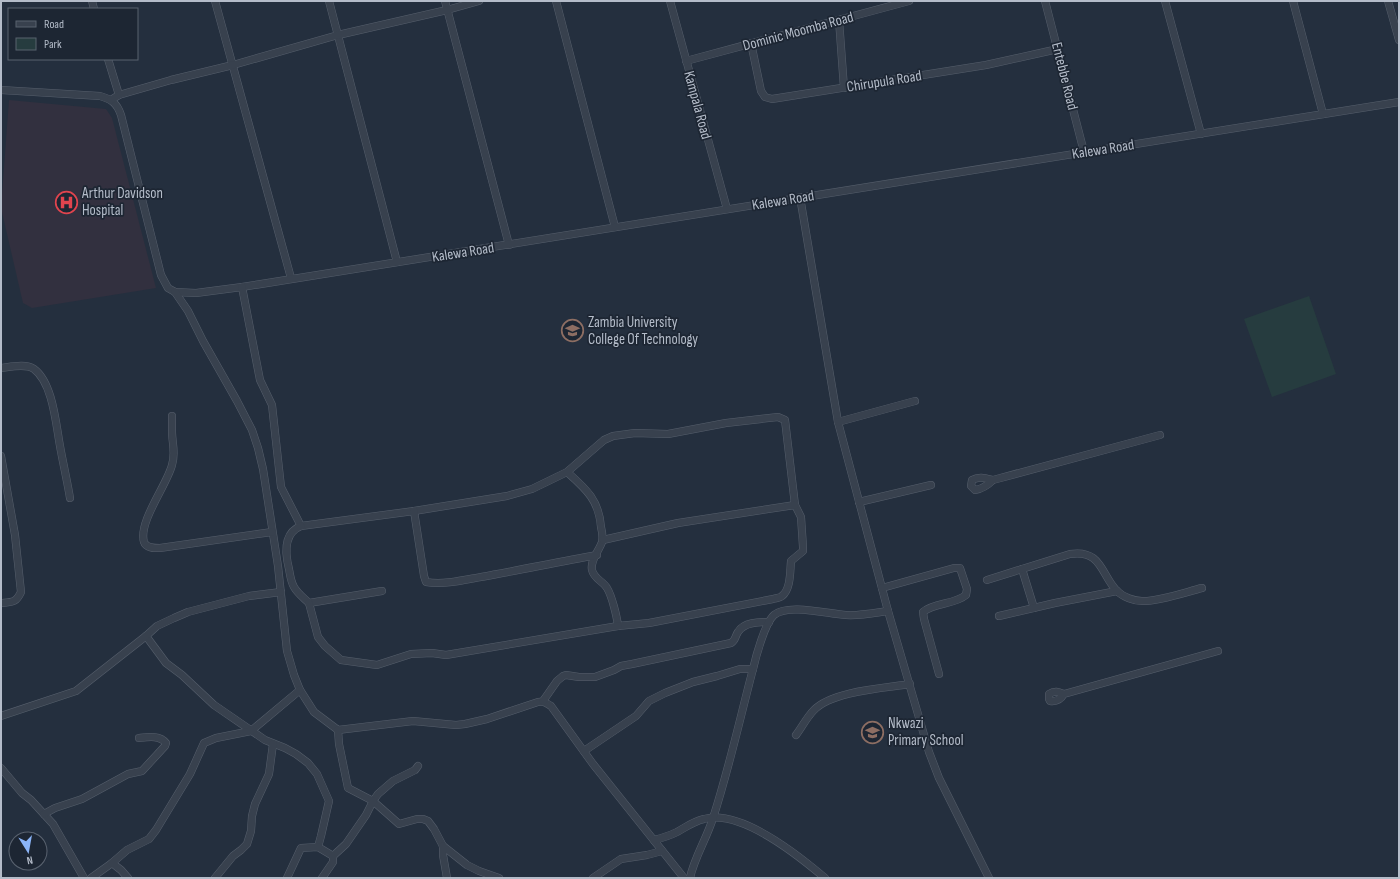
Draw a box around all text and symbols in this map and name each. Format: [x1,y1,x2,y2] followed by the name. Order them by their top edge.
[8,8,138,60] legend
[741,8,856,55] street label: Dominic Moomba Road
[44,17,64,32] text: Road
[44,37,62,52] text: Park
[1047,40,1082,112] street label: Entebbe Road
[845,66,923,97] street label: Chirupula Road
[679,69,716,141] street label: Kampala Road
[1071,135,1135,164] street label: Kalewa Road
[81,184,163,220] place label: Arthur Davidson Hospital
[751,186,815,215] street label: Kalewa Road
[54,189,80,215] hospital icon: Arthur Davidson Hospital
[431,238,495,267] street label: Kalewa Road
[588,313,698,349] place label: Zambia University College Of Technology
[560,318,586,344] school or university icon: Zambia University College Of Technology
[888,714,964,750] place label: Nkwazi Primary School
[860,719,886,745] school or university icon: Nkwazi Primary School
[8,831,48,871] north arrow
[26,853,34,867] text: N

